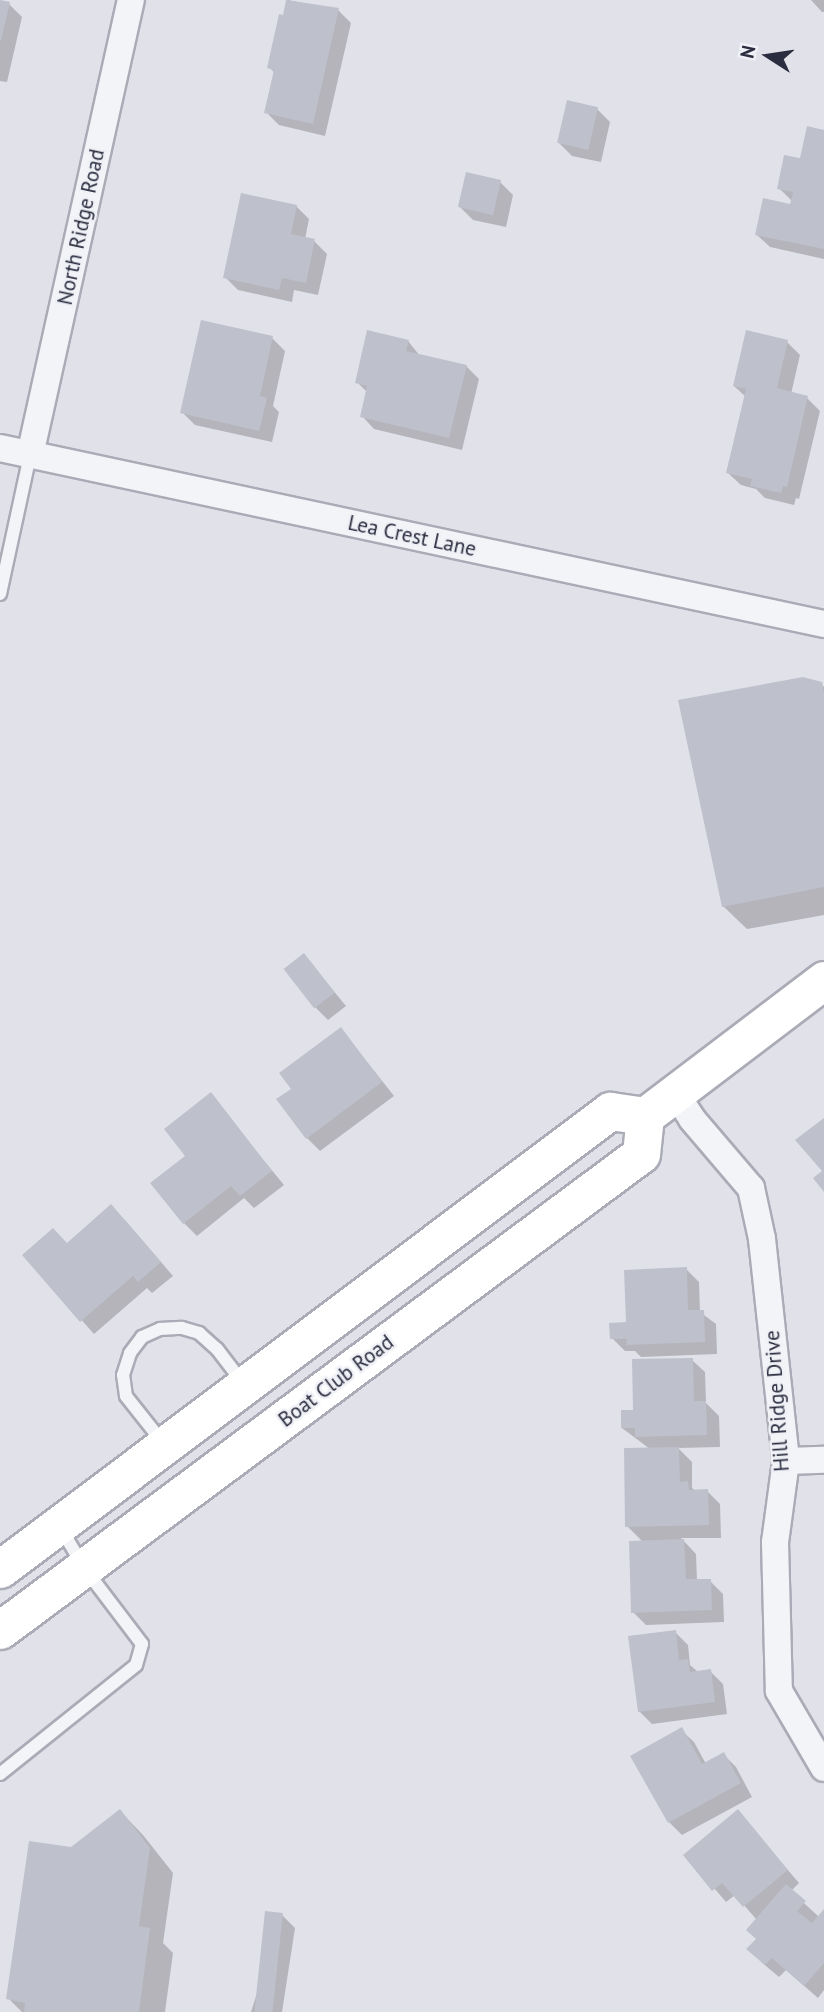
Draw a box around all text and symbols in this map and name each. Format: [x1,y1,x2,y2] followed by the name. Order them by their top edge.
[733,21,803,91] north arrow
[734,43,760,60] text: N
[52,147,110,307] street label: North Ridge Road
[346,510,478,562] street label: Lea Crest Lane
[759,1329,795,1473] street label: Hill Ridge Drive
[274,1330,398,1432] street label: Boat Club Road

